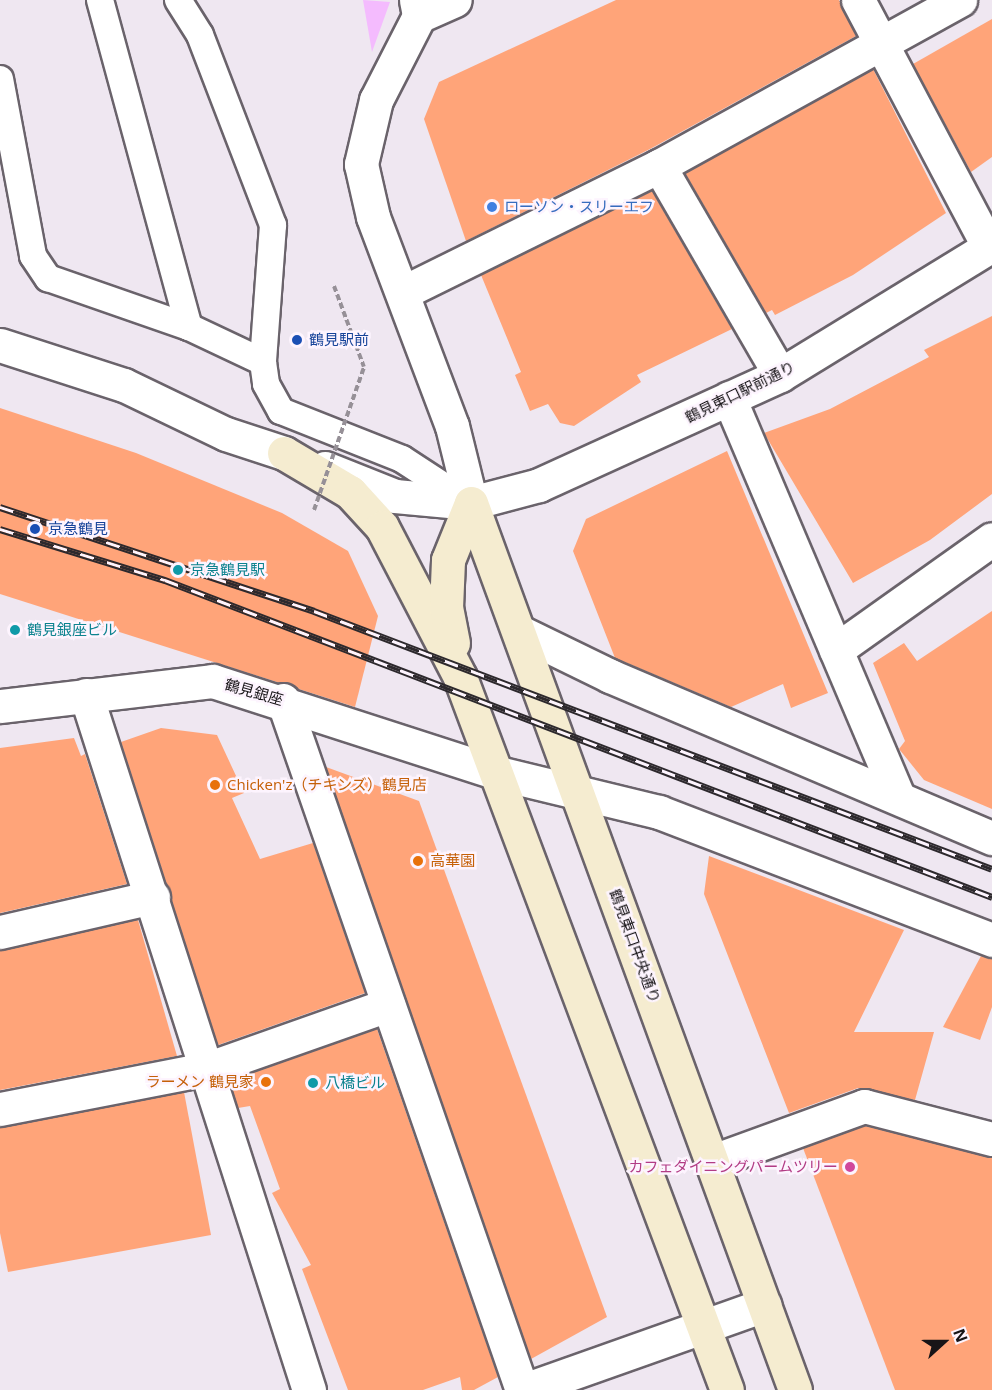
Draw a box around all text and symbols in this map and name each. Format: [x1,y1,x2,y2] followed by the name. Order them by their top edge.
[504,198,654,216] place label: ローソン・スリーエフ
[485,200,499,214] marker: ローソン・スリーエフ
[309,331,369,349] place label: 鶴見駅前
[290,333,304,347] marker: 鶴見駅前
[682,358,798,426] street label: 鶴見東口駅前通り
[26,520,44,538] marker: 京急鶴見
[48,520,108,538] place label: 京急鶴見
[190,561,265,579] place label: 京急鶴見駅
[171,563,185,577] marker: 京急鶴見駅
[27,621,117,639] place label: 鶴見銀座ビル
[8,623,22,637] marker: 鶴見銀座ビル
[223,675,285,709] street label: 鶴見銀座
[227,776,427,794] place label: Chicken'z（チキンズ）鶴見店
[208,778,222,792] marker: Chicken'z（チキンズ）鶴見店
[430,852,475,870] place label: 高華園
[411,854,425,868] marker: 高華園
[606,887,664,1005] street label: 鶴見東口中央通り
[145,1073,254,1091] place label: ラーメン 鶴見家
[325,1074,385,1092] place label: 八橋ビル
[259,1075,273,1089] marker: ラーメン 鶴見家
[306,1076,320,1090] marker: 八橋ビル
[628,1158,838,1176] place label: カフェダイニングパームツリー
[843,1160,857,1174] marker: カフェダイニングパームツリー
[914,1312,974,1372] north arrow
[948,1326,973,1346] text: N

